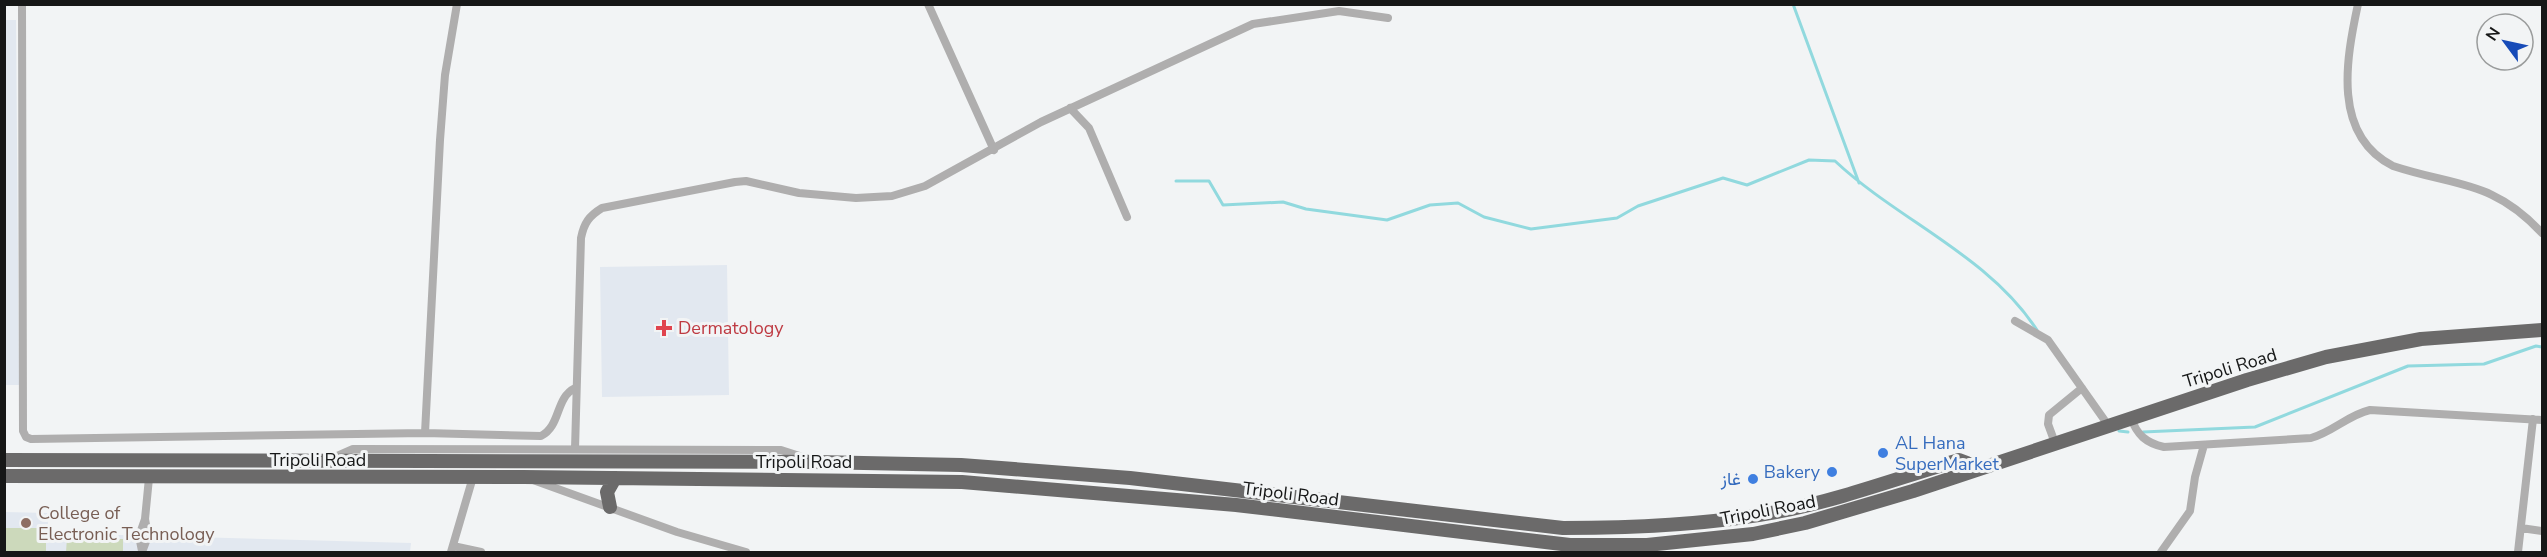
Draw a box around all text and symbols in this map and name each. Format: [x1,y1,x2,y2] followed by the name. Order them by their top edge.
[2475,12,2535,72] north arrow
[2481,23,2506,45] text: N
[678,316,784,340] place label: Dermatology
[655,319,673,337] marker: Dermatology
[2180,342,2280,394] street label: Tripoli Road
[1895,431,1999,476] place label: AL Hana SuperMarket
[1876,446,1890,460] marker: AL Hana SuperMarket
[270,448,366,472] street label: Tripoli Road
[756,450,852,474] street label: Tripoli Road
[1764,460,1821,484] place label: Bakery
[1825,465,1839,479] marker: Bakery
[1720,467,1741,491] place label: غاز
[1746,472,1760,486] marker: غاز
[1242,476,1340,512] street label: Tripoli Road
[1718,489,1818,531] street label: Tripoli Road
[38,501,215,546] place label: College of Electronic Technology
[19,516,33,530] marker: College of Electronic Technology

